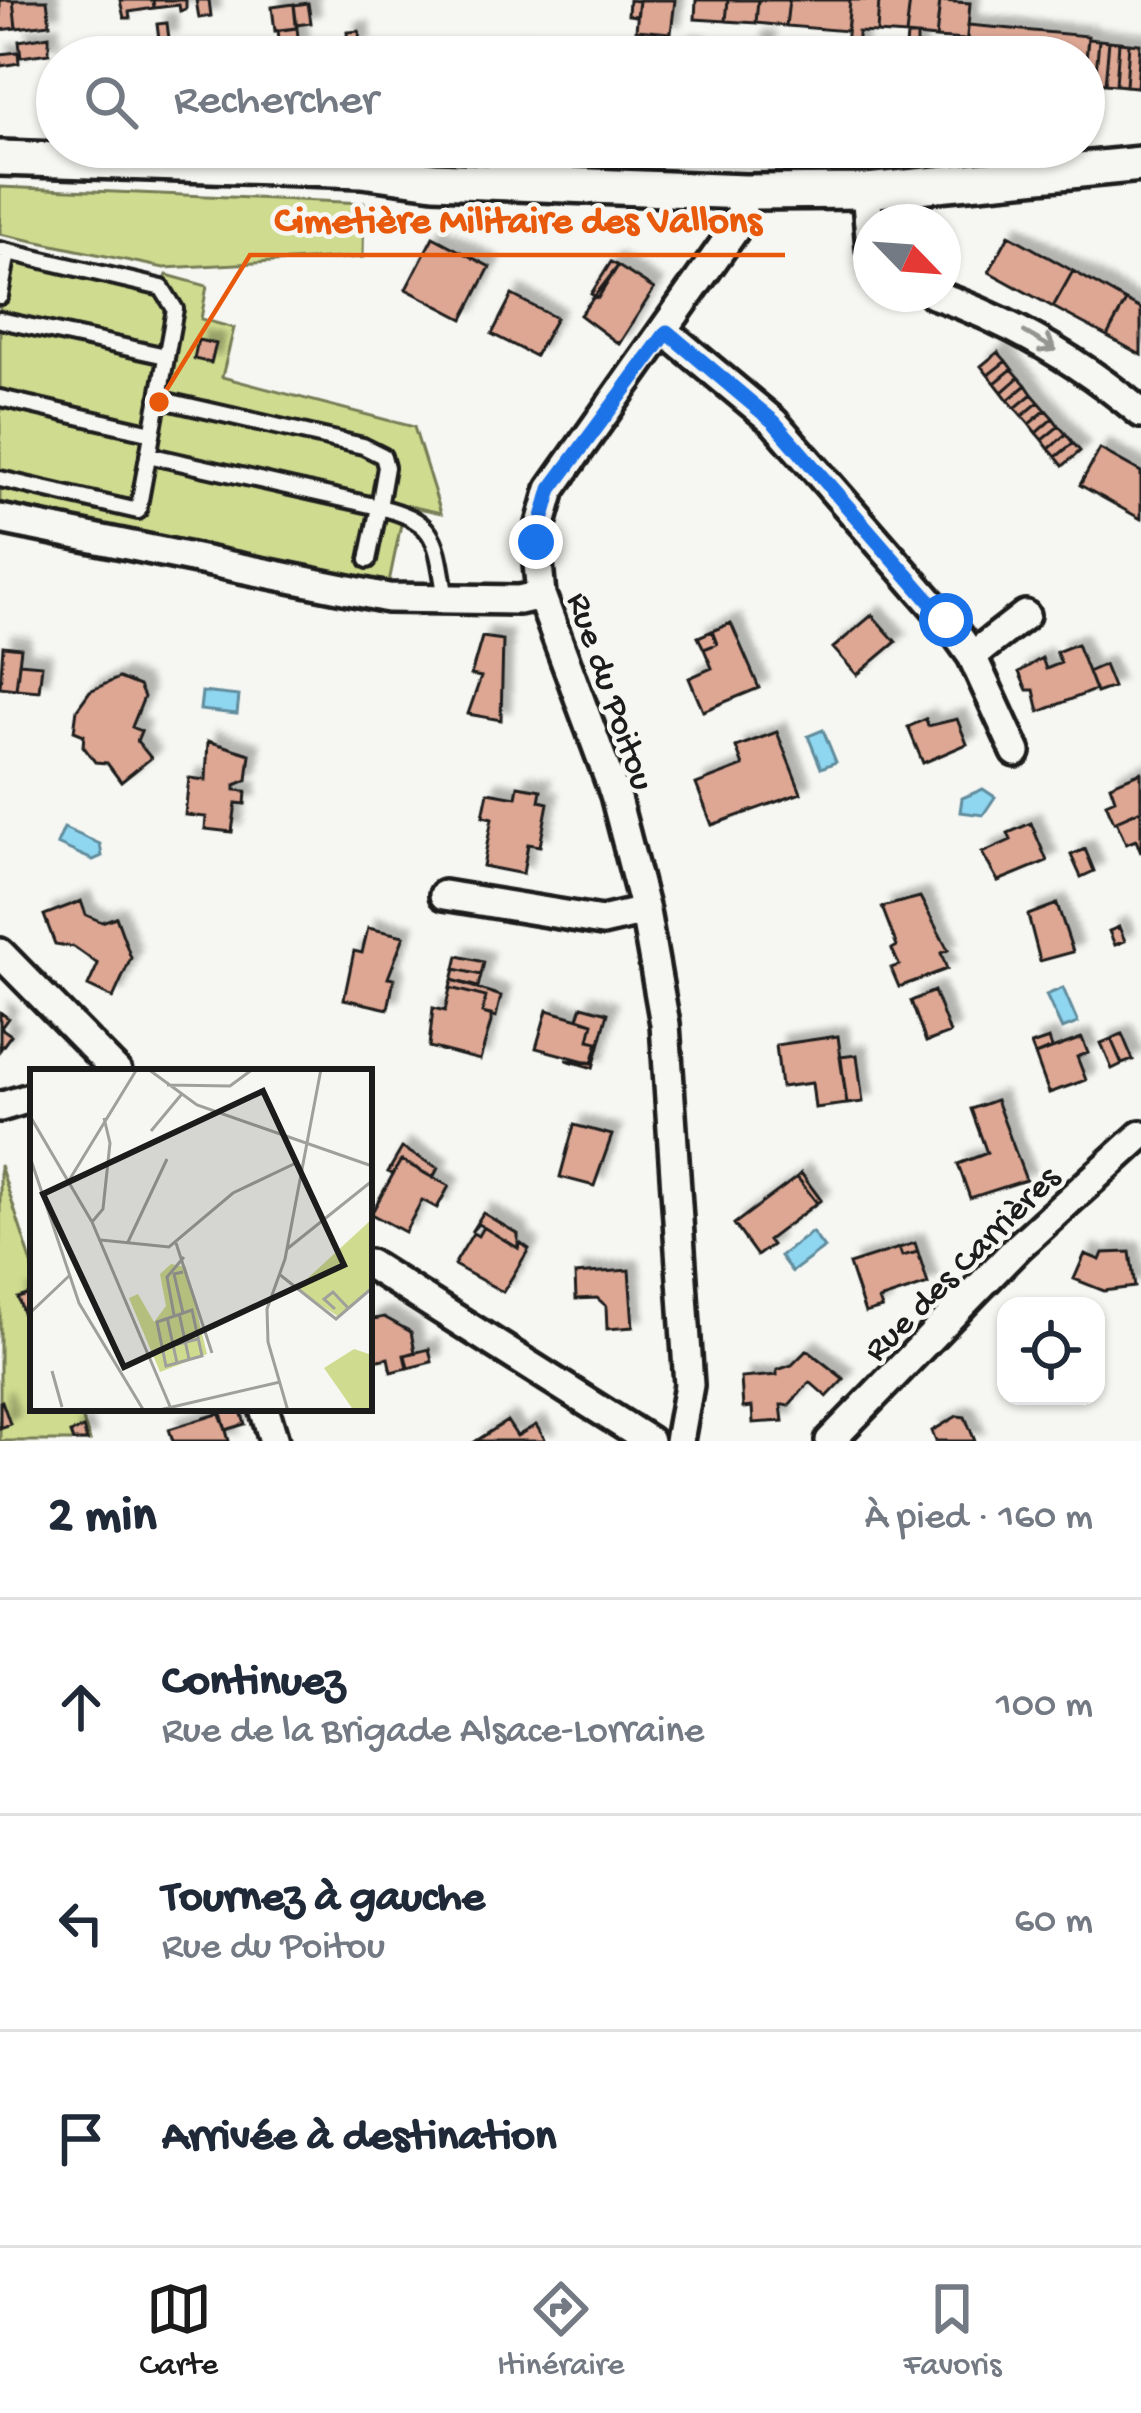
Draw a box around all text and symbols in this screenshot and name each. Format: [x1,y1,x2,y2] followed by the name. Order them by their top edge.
[36,36,1105,168] search box
[78,69,144,135] icon: search
[174,76,378,129] text: Rechercher
[250,180,785,255] callout: Cimetière Militaire des Vallons
[274,201,763,247] text: Cimetière Militaire des Vallons
[853,204,961,312] north arrow
[1022,329,1056,353] one-way arrow
[509,515,563,569] route end
[554,588,662,797] street label: Rue du Poitou
[919,593,973,647] route start
[30,1069,372,1411] inset map
[856,1157,1072,1373] street label: Rue des Carrières
[997,1297,1105,1405] map controls
[997,1297,1105,1405] button: locate
[48,1489,157,1549] text: 2 min
[865,1496,1093,1542] text: À pied · 160 m
[162,1657,345,1710] text: Continuez
[48,1674,114,1740] icon: ahead
[996,1684,1093,1730] text: 100 m
[162,1710,704,1756] text: Rue de la Brigade Alsace-Lorraine
[162,1873,485,1926] text: Tournez à gauche
[48,1890,114,1956] icon: left
[1014,1900,1093,1946] text: 60 m
[162,1926,385,1972] text: Rue du Poitou
[48,2106,114,2172] icon: arrive
[162,2112,556,2165] text: Arrivée à destination
[140,2276,218,2386] tab: Carte
[497,2276,624,2386] tab: Itinéraire
[904,2276,1001,2386] tab: Favoris

